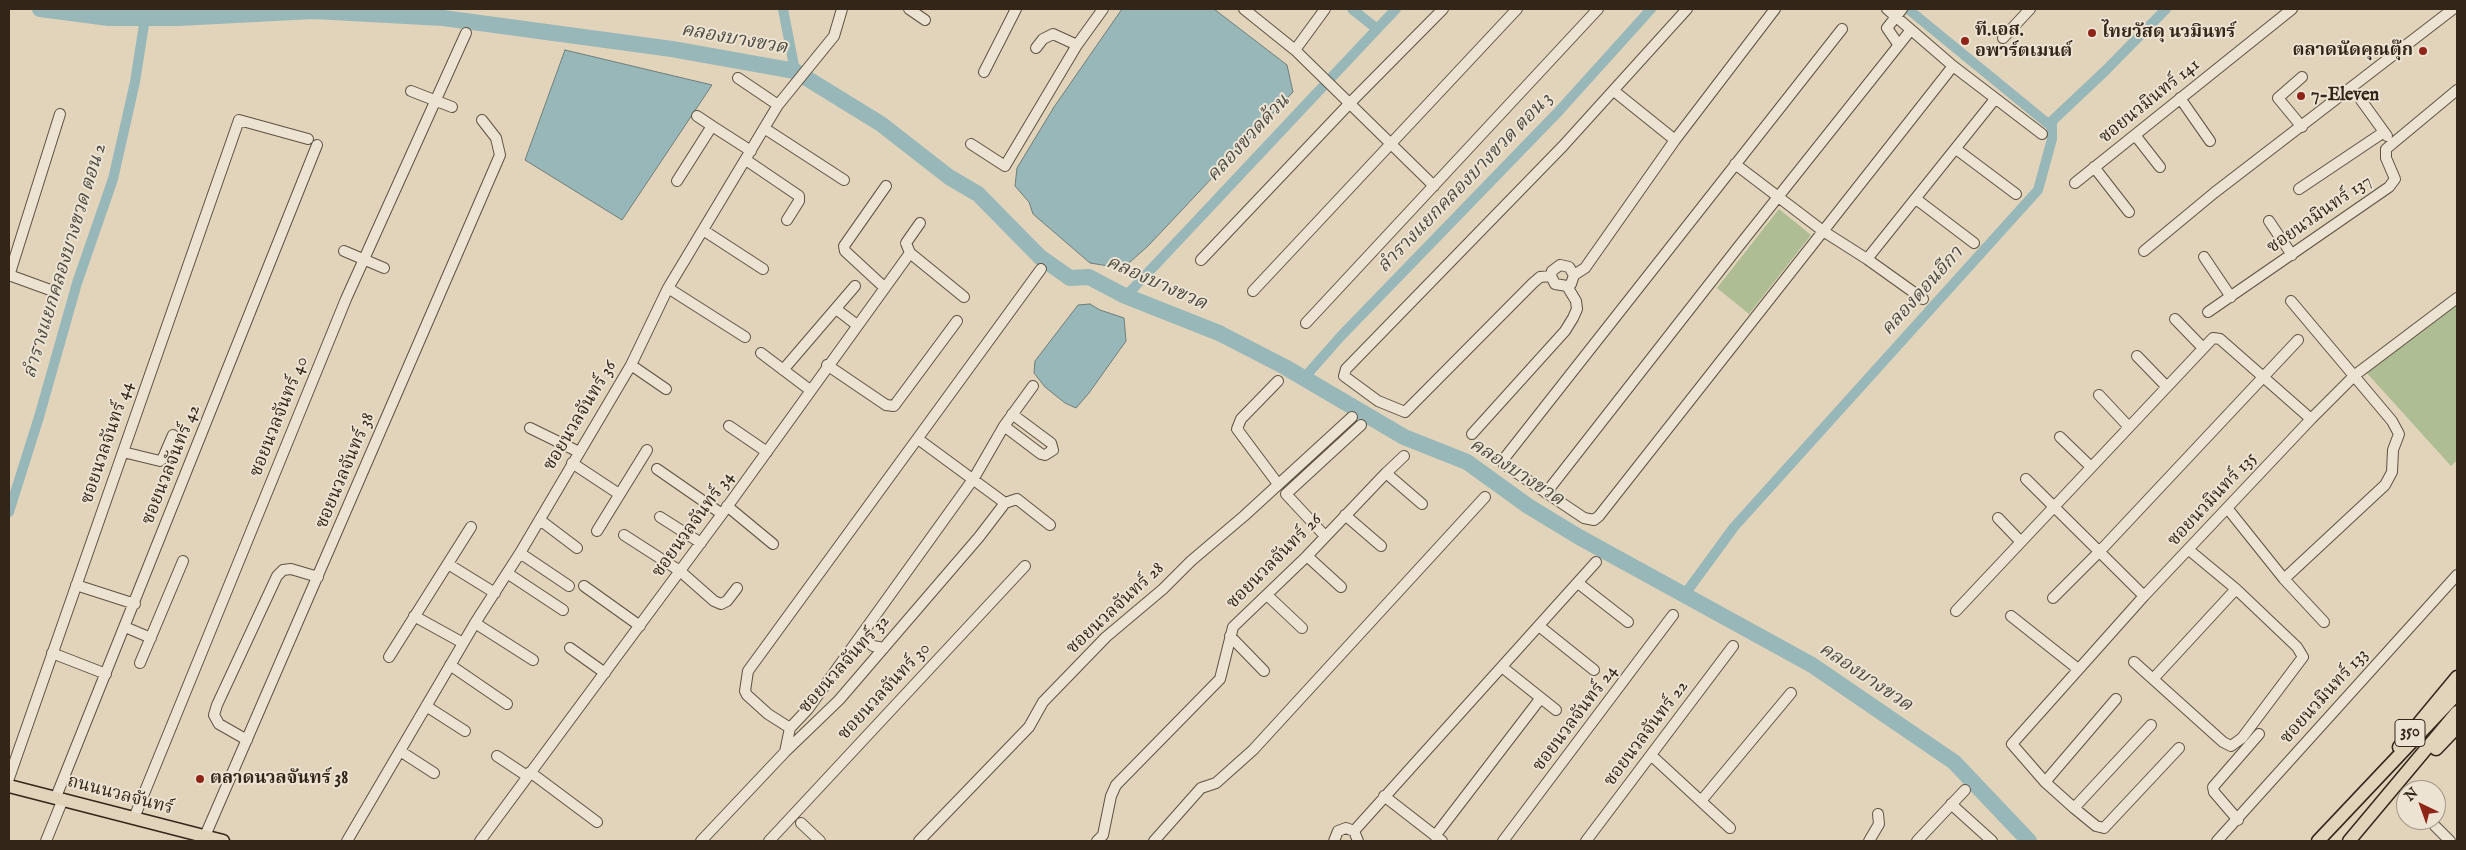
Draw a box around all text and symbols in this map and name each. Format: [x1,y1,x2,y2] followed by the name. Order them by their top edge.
[679,19,789,61] water label: คลองบางขวด
[1975,20,2072,62] place label: ที.เอส. อพาร์ตเมนต์
[2102,22,2235,44] place label: ไทยวัสดุ นวมินทร์
[2086,27,2098,39] marker: ไทยวัสดุ นวมินทร์
[1959,35,1971,47] marker: ที.เอส. อพาร์ตเมนต์
[2293,40,2413,62] place label: ตลาดนัดคุณตุ๊ก
[2417,45,2429,57] marker: ตลาดนัดคุณตุ๊ก
[2095,55,2205,149] street label: ซอยนวมินทร์ 141
[2311,85,2379,107] place label: 7-Eleven
[1374,88,1558,278] water label: ลำรางแยกคลองบางขวด ตอน 3
[2295,90,2307,102] marker: 7-Eleven
[1203,91,1295,187] water label: คลองขวดด้วน
[19,141,113,381] water label: ลำรางแยกคลองบางขวด ตอน 2
[2264,171,2376,259] street label: ซอยนวมินทร์ 137
[1877,243,1969,341] water label: คลองดอนอีกา
[1102,252,1210,316] water label: คลองบางขวด
[246,354,314,480] street label: ซอยนวลจันทร์ 40
[540,357,622,475] street label: ซอยนวลจันทร์ 36
[77,379,139,507] street label: ซอยนวลจันทร์ 44
[138,402,206,528] street label: ซอยนวลจันทร์ 42
[312,410,380,532] street label: ซอยนวลจันทร์ 38
[1465,434,1567,512] water label: คลองบางขวด
[2164,448,2262,552] street label: ซอยนวมินทร์ 135
[648,468,740,582] street label: ซอยนวลจันทร์ 34
[1223,510,1327,614] street label: ซอยนวลจันทร์ 26
[1063,558,1169,660] street label: ซอยนวลจันทร์ 28
[795,611,895,719] street label: ซอยนวลจันทร์ 32
[834,639,936,745] street label: ซอยนวลจันทร์ 30
[1814,639,1916,717] water label: คลองบางขวด
[2276,645,2374,749] street label: ซอยนวมินทร์ 133
[1529,662,1623,776] street label: ซอยนวลจันทร์ 24
[1600,677,1694,791] street label: ซอยนวลจันทร์ 22
[2395,720,2425,746] road number: 350
[210,768,348,790] place label: ตลาดนวลจันทร์ 38
[65,771,175,821] street label: ถนนนวลจันทร์
[194,773,206,785] marker: ตลาดนวลจันทร์ 38
[2396,780,2446,830] north arrow
[2401,784,2422,805] text: N

